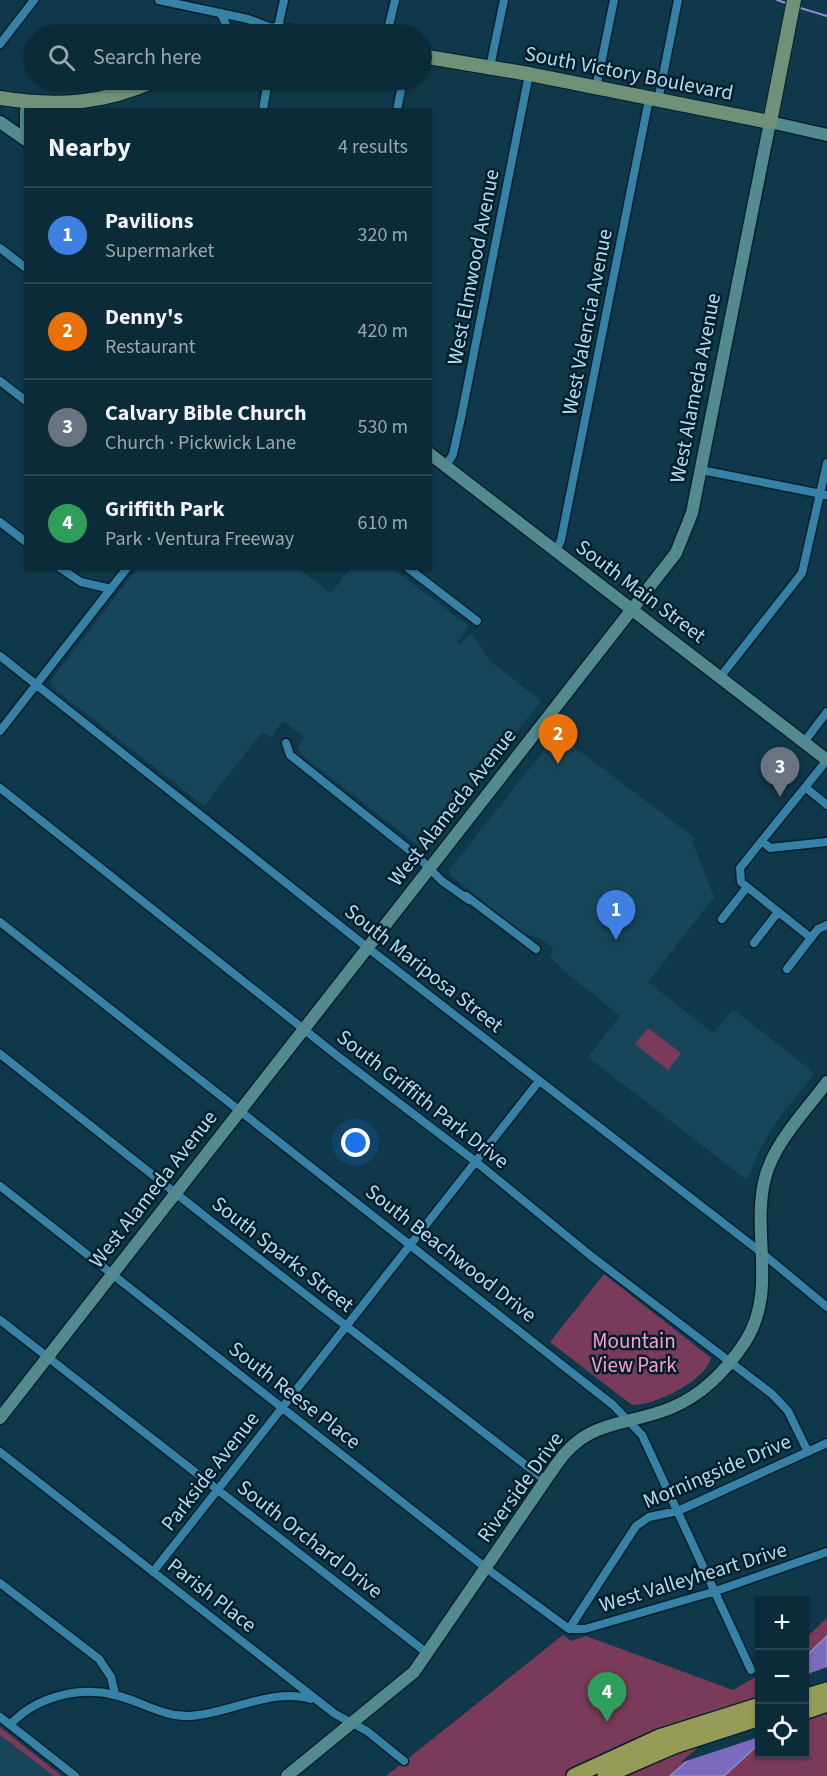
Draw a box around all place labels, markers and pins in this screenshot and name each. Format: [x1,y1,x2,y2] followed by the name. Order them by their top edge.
[538,714,578,764] pin: 2
[760,748,800,797] pin: 3
[596,890,636,940] pin: 1
[588,1672,626,1722] pin: 4

